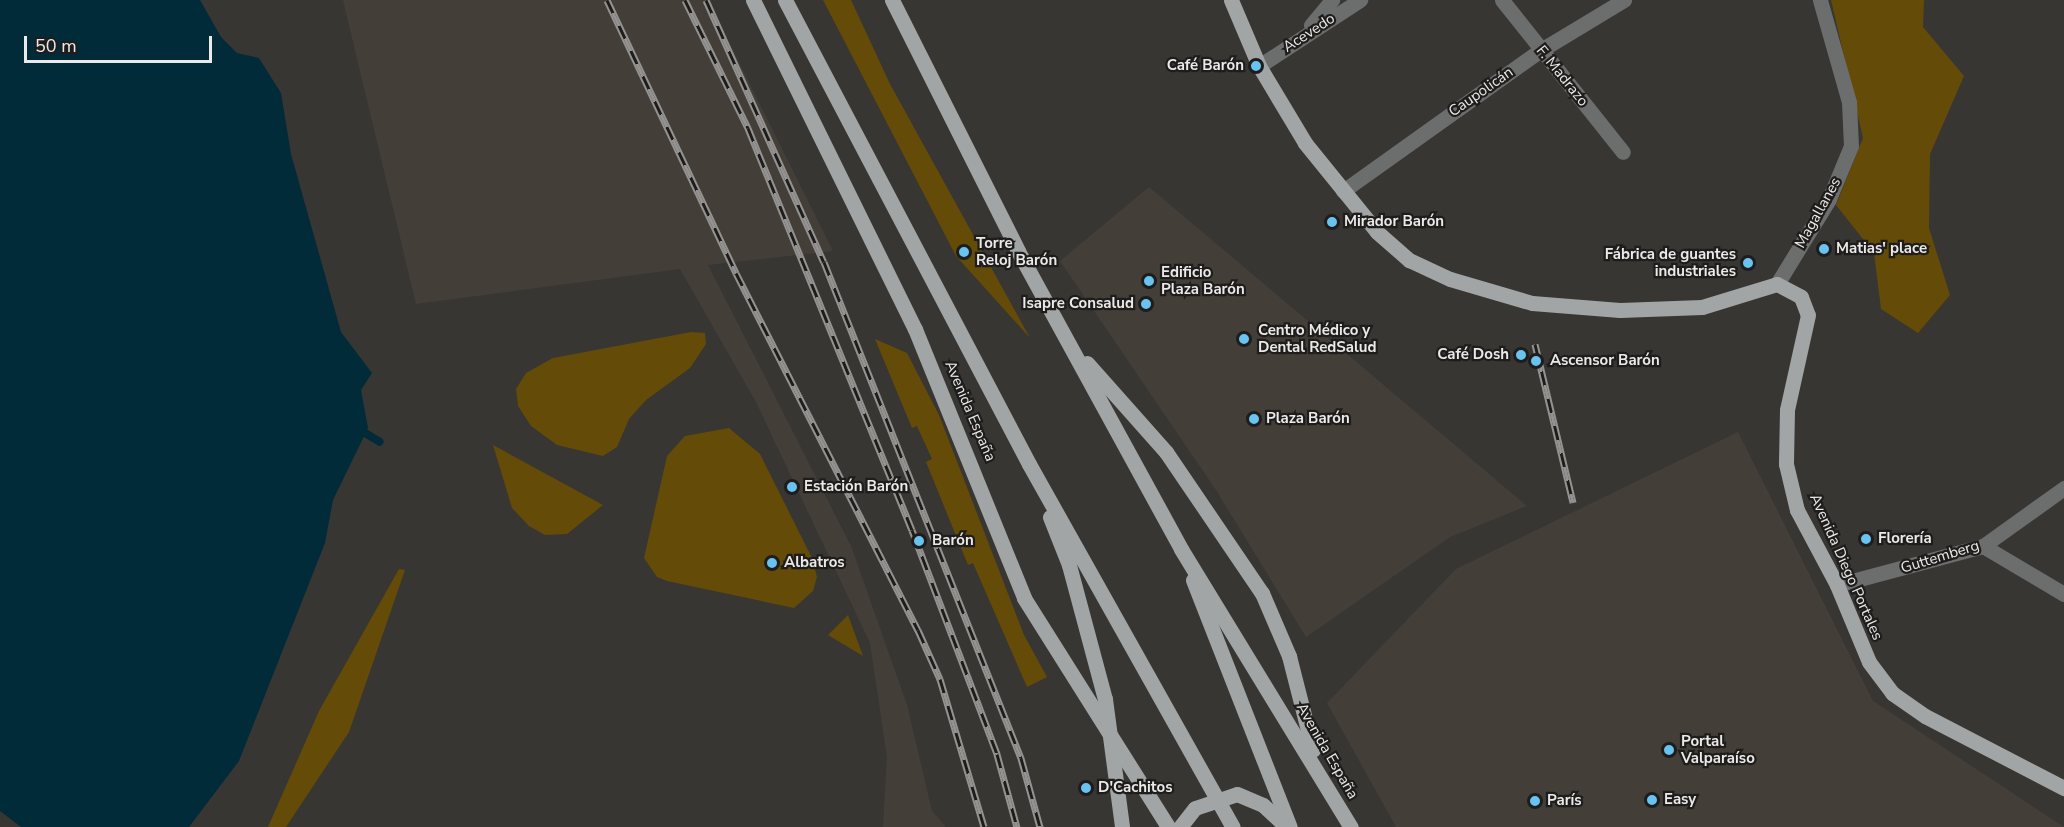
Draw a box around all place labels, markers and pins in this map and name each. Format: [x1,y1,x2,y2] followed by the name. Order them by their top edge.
[1167,57,1244,75] place label: Café Barón
[1249,59,1263,73] marker: Café Barón
[1344,213,1444,231] place label: Mirador Barón
[1325,215,1339,229] marker: Mirador Barón
[976,234,1057,269] place label: Torre Reloj Barón
[1836,240,1927,258] place label: Matias' place
[1817,242,1831,256] marker: Matias' place
[957,245,971,259] marker: Torre Reloj Barón
[1605,245,1736,280] place label: Fábrica de guantes industriales
[1741,256,1755,270] marker: Fábrica de guantes industriales
[1161,263,1245,298] place label: Edificio Plaza Barón
[1142,274,1156,288] marker: Edificio Plaza Barón
[1022,295,1134,313] place label: Isapre Consalud
[1139,297,1153,311] marker: Isapre Consalud
[1258,321,1376,356] place label: Centro Médico y Dental RedSalud
[1235,330,1253,348] marker: Centro Médico y Dental RedSalud
[1437,346,1509,364] place label: Café Dosh
[1514,348,1528,362] marker: Café Dosh
[1527,352,1545,370] marker: Ascensor Barón
[1550,352,1660,370] place label: Ascensor Barón
[1266,410,1350,428] place label: Plaza Barón
[1247,412,1261,426] marker: Plaza Barón
[804,478,908,496] place label: Estación Barón
[785,480,799,494] marker: Estación Barón
[1878,530,1932,548] place label: Florería
[910,532,928,550] marker: Barón
[932,532,974,550] place label: Barón
[1859,532,1873,546] marker: Florería
[784,554,845,572] place label: Albatros
[765,556,779,570] marker: Albatros
[1681,732,1755,767] place label: Portal Valparaíso
[1662,743,1676,757] marker: Portal Valparaíso
[1098,779,1173,797] place label: D'Cachitos
[1079,781,1093,795] marker: D'Cachitos
[1664,791,1696,809] place label: Easy
[1547,792,1582,810] place label: París
[1645,793,1659,807] marker: Easy
[1528,794,1542,808] marker: París

